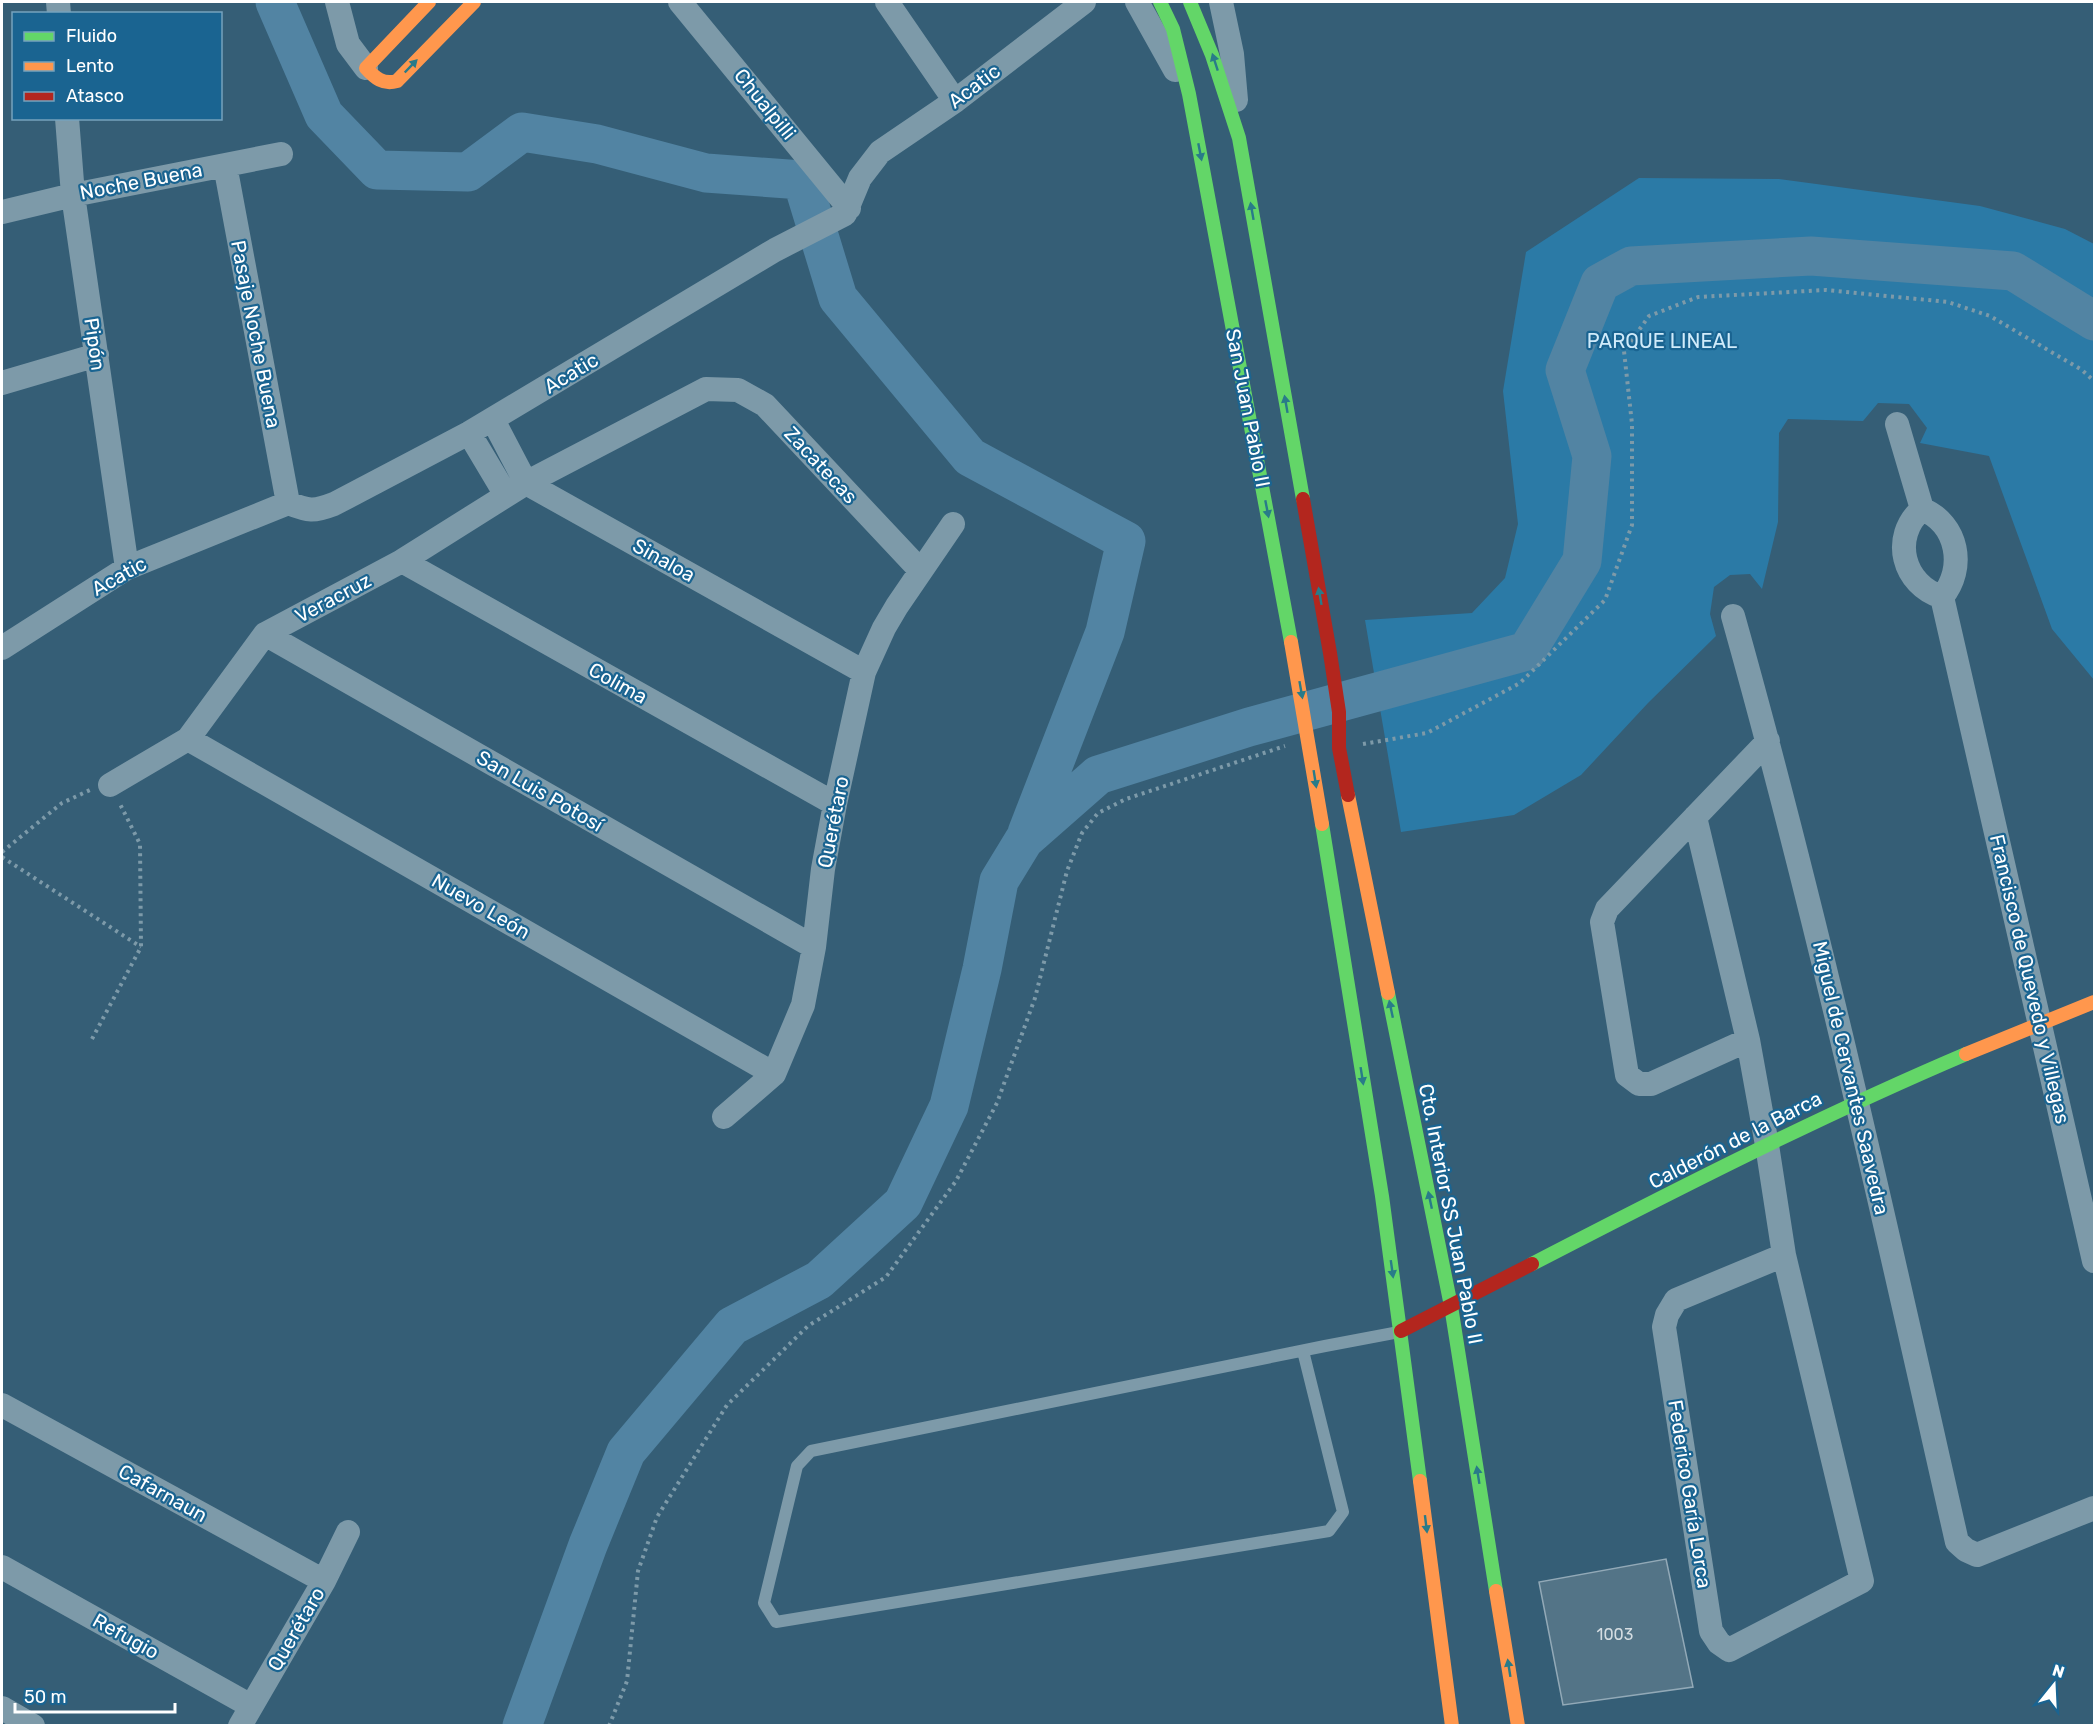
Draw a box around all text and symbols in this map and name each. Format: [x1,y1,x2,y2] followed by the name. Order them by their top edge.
[12,12,222,120] legend
[66,25,117,47] text: Fluido
[1209,53,1219,71] one-way arrow
[66,55,114,77] text: Lento
[943,59,1005,113] street label: Acatic
[404,60,418,74] one-way arrow
[729,64,801,144] street label: Chualpilli
[66,85,124,107] text: Atasco
[1196,143,1205,162] one-way arrow
[78,157,204,205] street label: Noche Buena
[1247,202,1256,221] one-way arrow
[226,238,286,430] street label: Pasaje Noche Buena
[79,316,111,372] street label: Pipón
[1221,327,1275,489] street label: San Juan Pablo II
[1587,329,1737,353] park label: PARQUE LINEAL
[540,348,602,398] street label: Acatic
[1281,394,1290,413] one-way arrow
[779,422,863,508] street label: Zacatecas
[1263,499,1272,518] one-way arrow
[629,533,699,587] street label: Sinaloa
[87,551,151,601] street label: Acatic
[291,568,375,628] street label: Veracruz
[1315,586,1324,605] one-way arrow
[584,657,652,709] street label: Colima
[1297,680,1306,699] one-way arrow
[473,745,608,837] street label: San Luis Potosí
[1311,770,1320,789] one-way arrow
[812,774,854,870] street label: Querétaro
[1985,832,2075,1126] street label: Francisco de Quevedo y Villegas
[427,868,535,944] street label: Nuevo León
[1808,939,1894,1217] street label: Miguel de Cervantes Saavedra
[1385,1000,1395,1019] one-way arrow
[1358,1066,1367,1085] one-way arrow
[1414,1082,1488,1346] street label: Cto. Interior SS Juan Pablo II
[1644,1086,1826,1194] street label: Calderón de la Barca
[1424,1191,1434,1210] one-way arrow
[1387,1259,1396,1278] one-way arrow
[1663,1398,1717,1590] street label: Federico Garía Lorca
[114,1459,212,1527] street label: Cafarnaun
[1473,1466,1482,1485] one-way arrow
[1421,1515,1431,1534] one-way arrow
[262,1583,330,1675] street label: Querétaro
[89,1608,163,1664] street label: Refugio
[1597,1625,1633,1644] house number: 1003
[2024,1655,2084,1715] north arrow
[1504,1658,1513,1677] one-way arrow
[2050,1660,2067,1682] text: N
[15,1676,176,1714] scale bar
[24,1686,67,1708] text: 50 m

